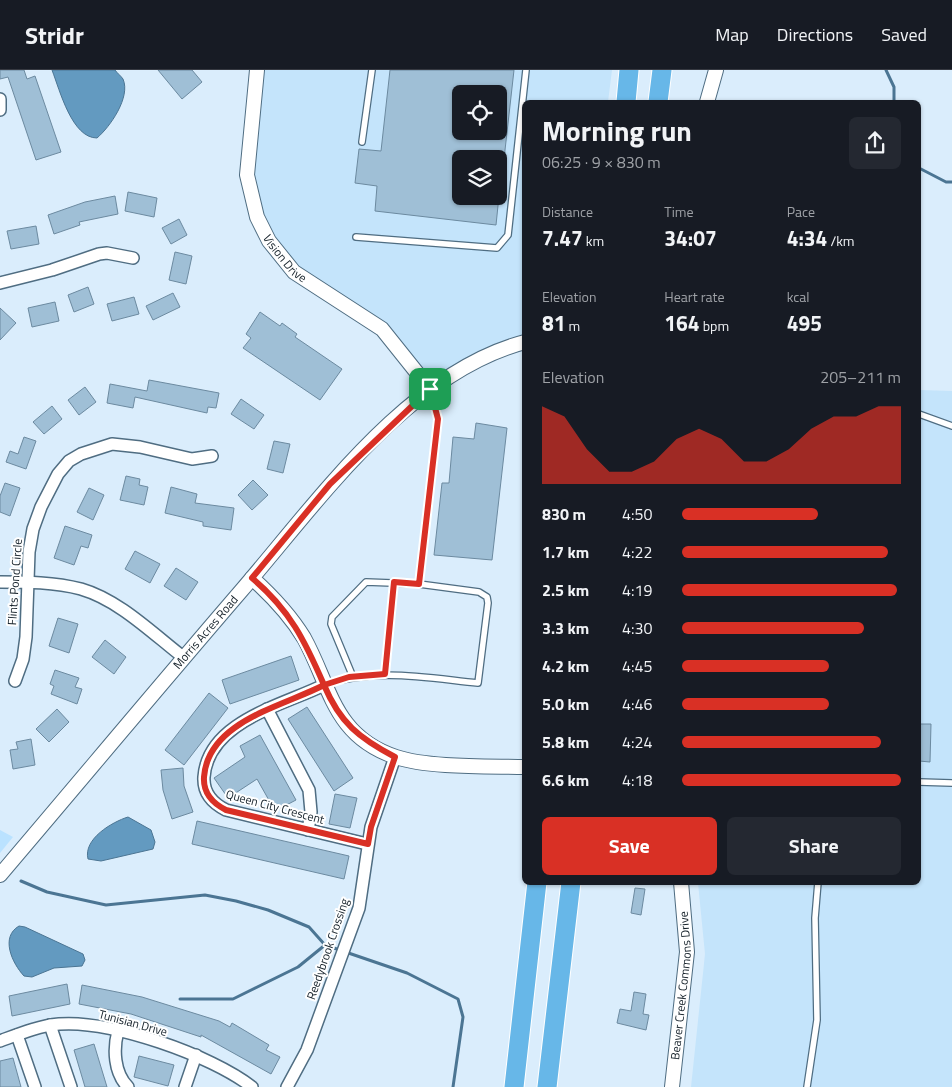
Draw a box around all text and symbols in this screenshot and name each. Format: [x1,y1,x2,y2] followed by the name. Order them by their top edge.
[25,17,84,53] text: Stridr
[715,21,749,48] text: Map
[777,21,853,48] text: Directions
[881,21,927,48] text: Saved
[452,85,507,205] map controls
[452,85,507,140] button: locate
[542,109,692,152] text: Morning run
[849,117,901,169] button: share
[452,150,507,205] button: layers
[542,150,661,174] text: 06:25 · 9 × 830 m
[542,201,593,222] text: Distance
[664,201,694,222] text: Time
[787,201,815,222] text: Pace
[542,222,583,254] text: 7.47
[664,222,717,254] text: 34:07
[787,222,827,254] text: 4:34
[583,230,604,251] text: km
[827,230,855,251] text: /km
[258,231,311,287] street label: Vision Drive
[542,286,596,307] text: Elevation
[664,286,724,307] text: Heart rate
[787,286,810,307] text: kcal
[542,307,566,339] text: 81
[664,307,700,339] text: 164
[787,307,822,339] text: 495
[566,315,580,336] text: m
[700,315,729,336] text: bpm
[542,365,604,389] text: Elevation
[820,365,901,389] text: 205–211 m
[409,368,451,410] pin
[416,375,444,403] icon: arrive
[542,502,586,526] text: 830 m
[622,502,652,526] text: 4:50
[2,538,27,626] street label: Flints Pond Circle
[542,540,589,564] text: 1.7 km
[622,540,652,564] text: 4:22
[542,578,589,602] text: 2.5 km
[622,578,652,602] text: 4:19
[168,591,242,673] street label: Morris Acres Road
[542,616,589,640] text: 3.3 km
[622,616,652,640] text: 4:30
[542,654,589,678] text: 4.2 km
[622,654,652,678] text: 4:45
[542,692,589,716] text: 5.0 km
[622,692,652,716] text: 4:46
[542,730,589,754] text: 5.8 km
[622,730,652,754] text: 4:24
[542,768,589,792] text: 6.6 km
[622,768,652,792] text: 4:18
[224,784,327,829] street label: Queen City Crescent
[542,817,717,875] button: Save
[727,817,901,875] button: Share
[301,896,354,1002] street label: Reedybrook Crossing
[665,911,696,1061] street label: Beaver Creek Commons Drive
[97,1004,170,1041] street label: Tunisian Drive

